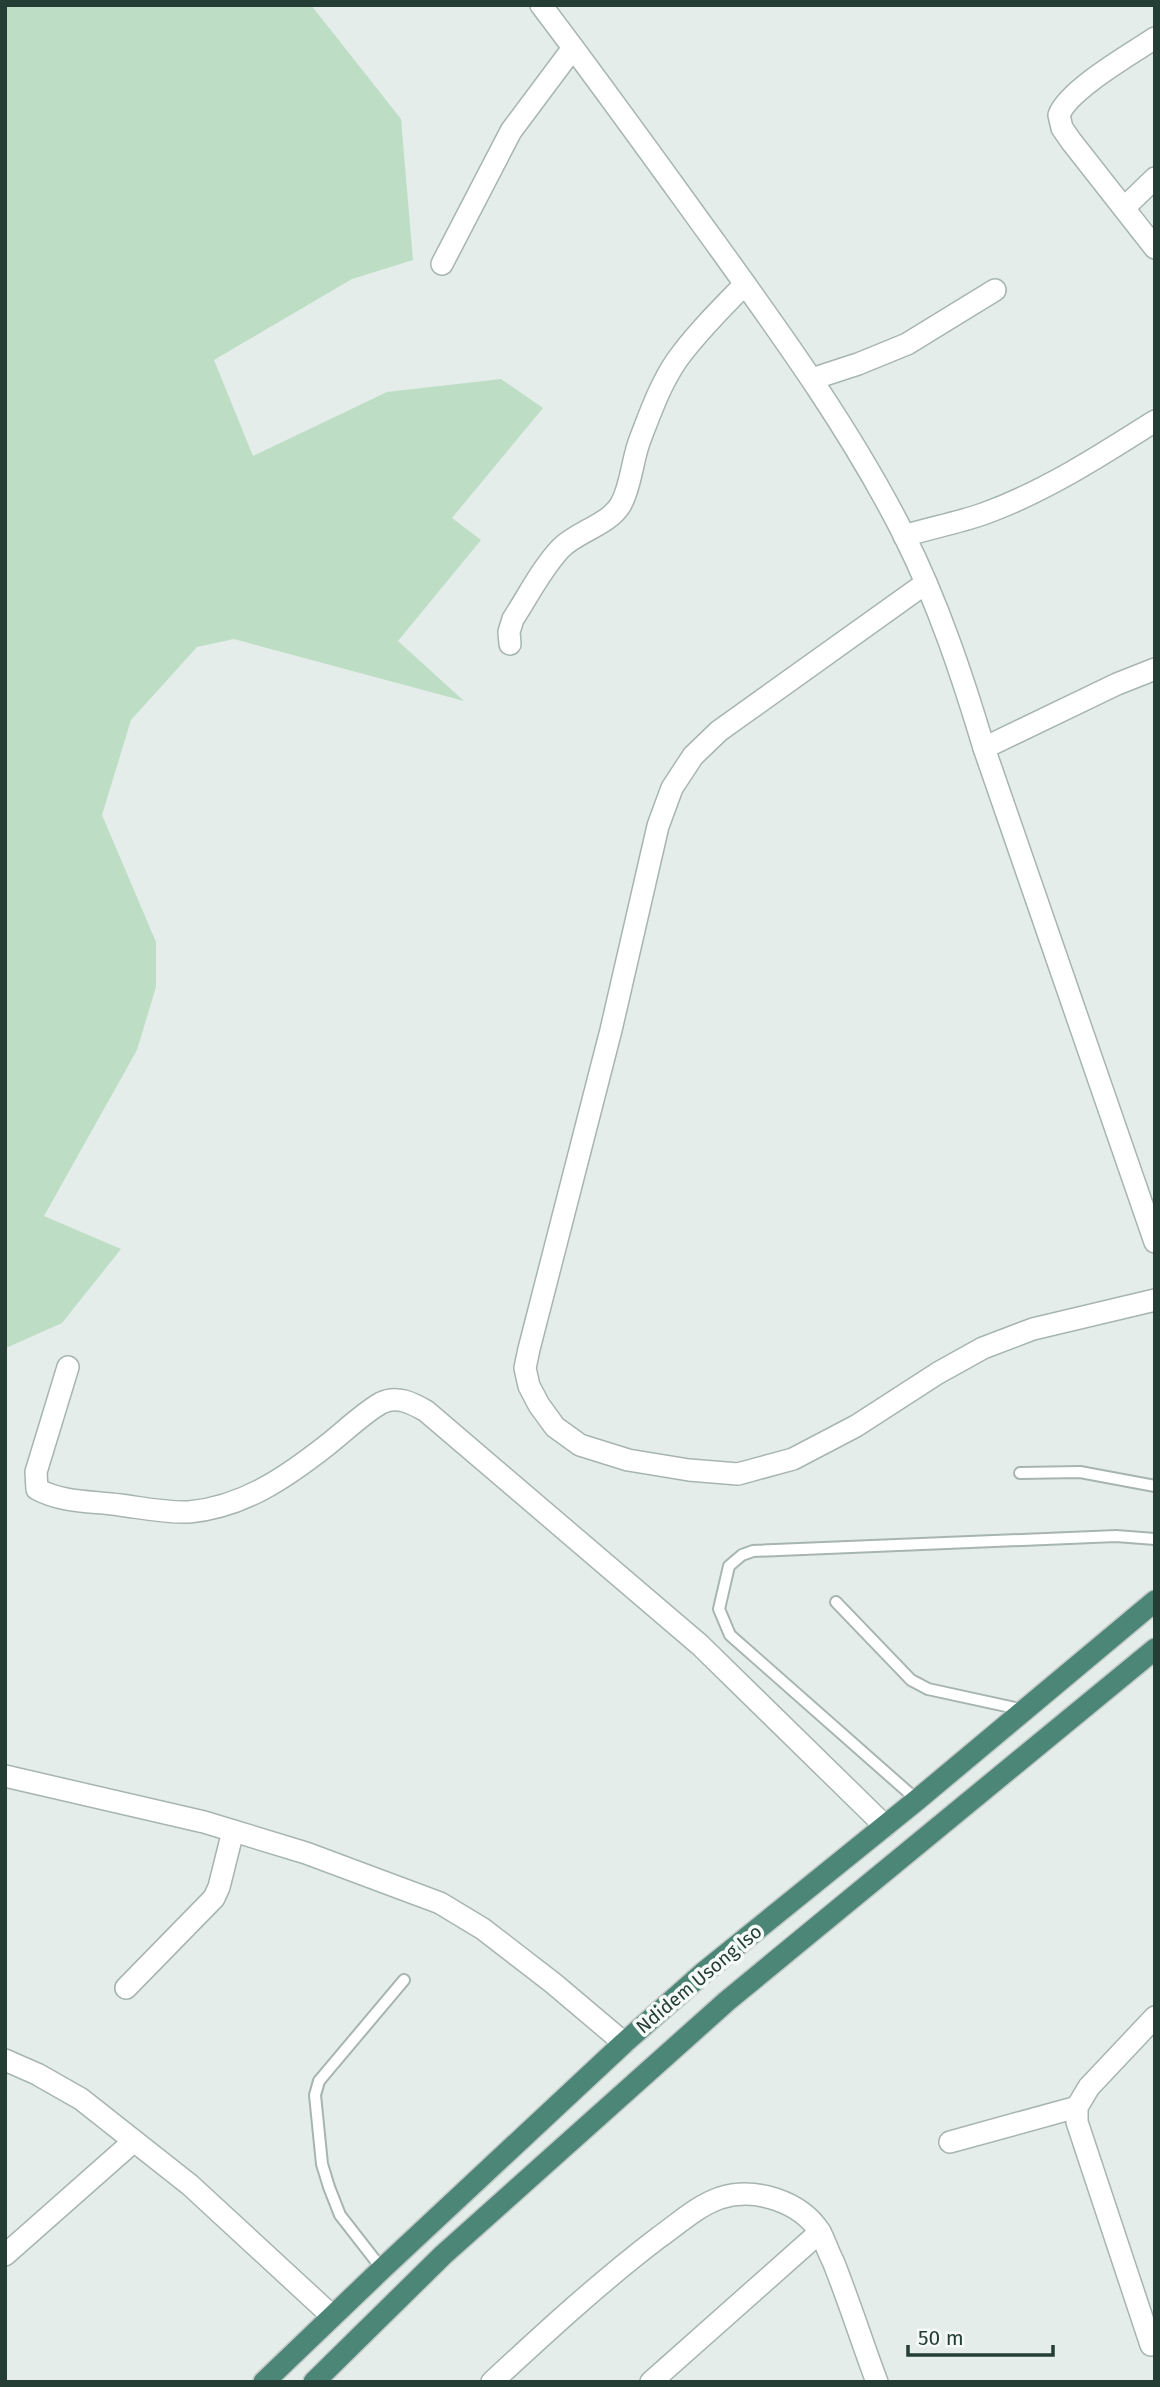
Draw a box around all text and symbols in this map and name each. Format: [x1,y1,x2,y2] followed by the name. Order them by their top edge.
[632,1920,766,2038] street label: Ndidem Usong Iso
[908,2314,1053,2358] scale bar
[918,2325,964,2351] text: 50 m

